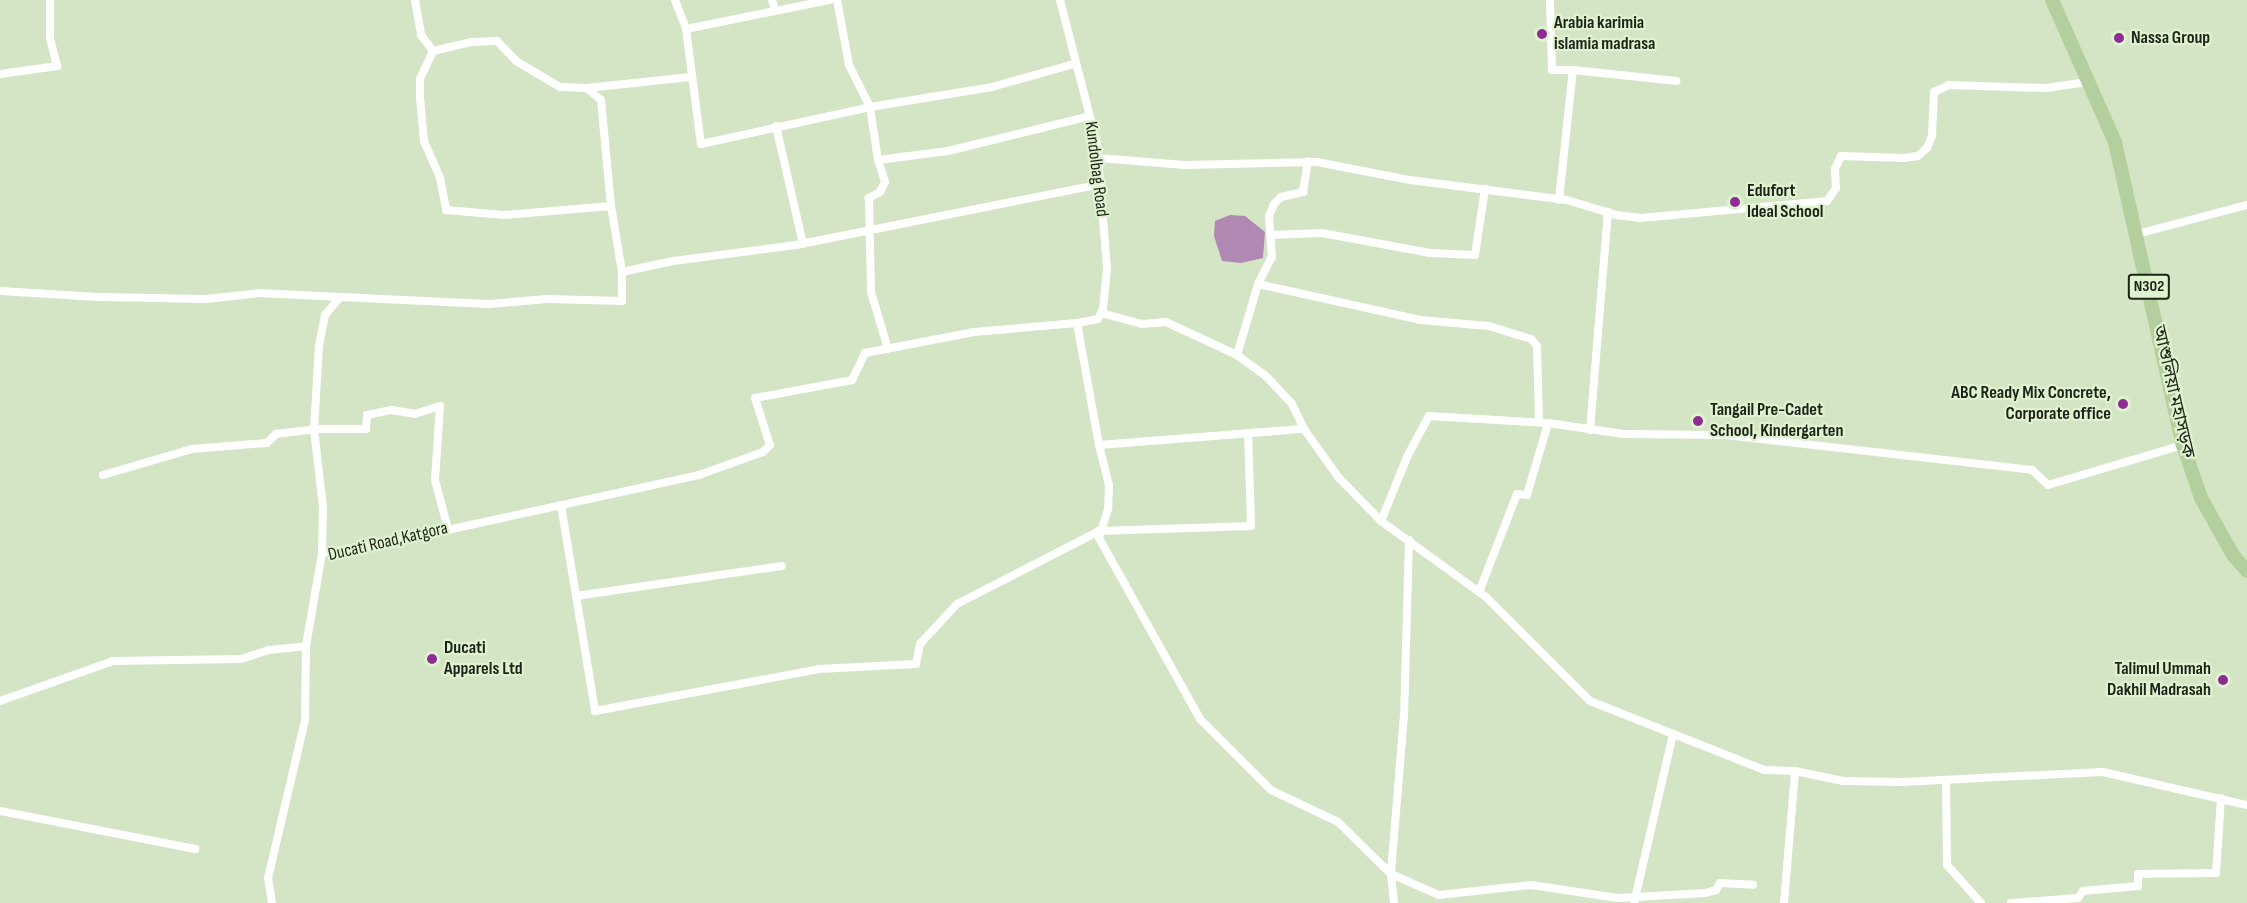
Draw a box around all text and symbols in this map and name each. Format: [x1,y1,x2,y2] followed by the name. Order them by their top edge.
[1554,13,1655,56] place label: Arabia karimia islamia madrasa
[1535,27,1549,41] marker: Arabia karimia islamia madrasa
[2131,27,2210,49] place label: Nassa Group
[2112,31,2126,45] marker: Nassa Group
[1079,120,1113,218] street label: Kundolbag Road
[1747,181,1823,224] place label: Edufort Ideal School
[1728,195,1742,209] marker: Edufort Ideal School
[2126,274,2172,300] road number: N302
[2147,324,2199,460] street label: আশুলিয়া মহাসড়ক
[1951,383,2111,426] place label: ABC Ready Mix Concrete, Corporate office
[2116,397,2130,411] marker: ABC Ready Mix Concrete, Corporate office
[1710,400,1844,442] place label: Tangail Pre-Cadet School, Kindergarten
[1691,414,1705,428] marker: Tangail Pre-Cadet School, Kindergarten
[326,518,450,566] street label: Ducati Road,Katgora
[444,638,523,680] place label: Ducati Apparels Ltd
[425,652,439,666] marker: Ducati Apparels Ltd
[2107,659,2211,702] place label: Talimul Ummah Dakhil Madrasah
[2216,673,2230,687] marker: Talimul Ummah Dakhil Madrasah

